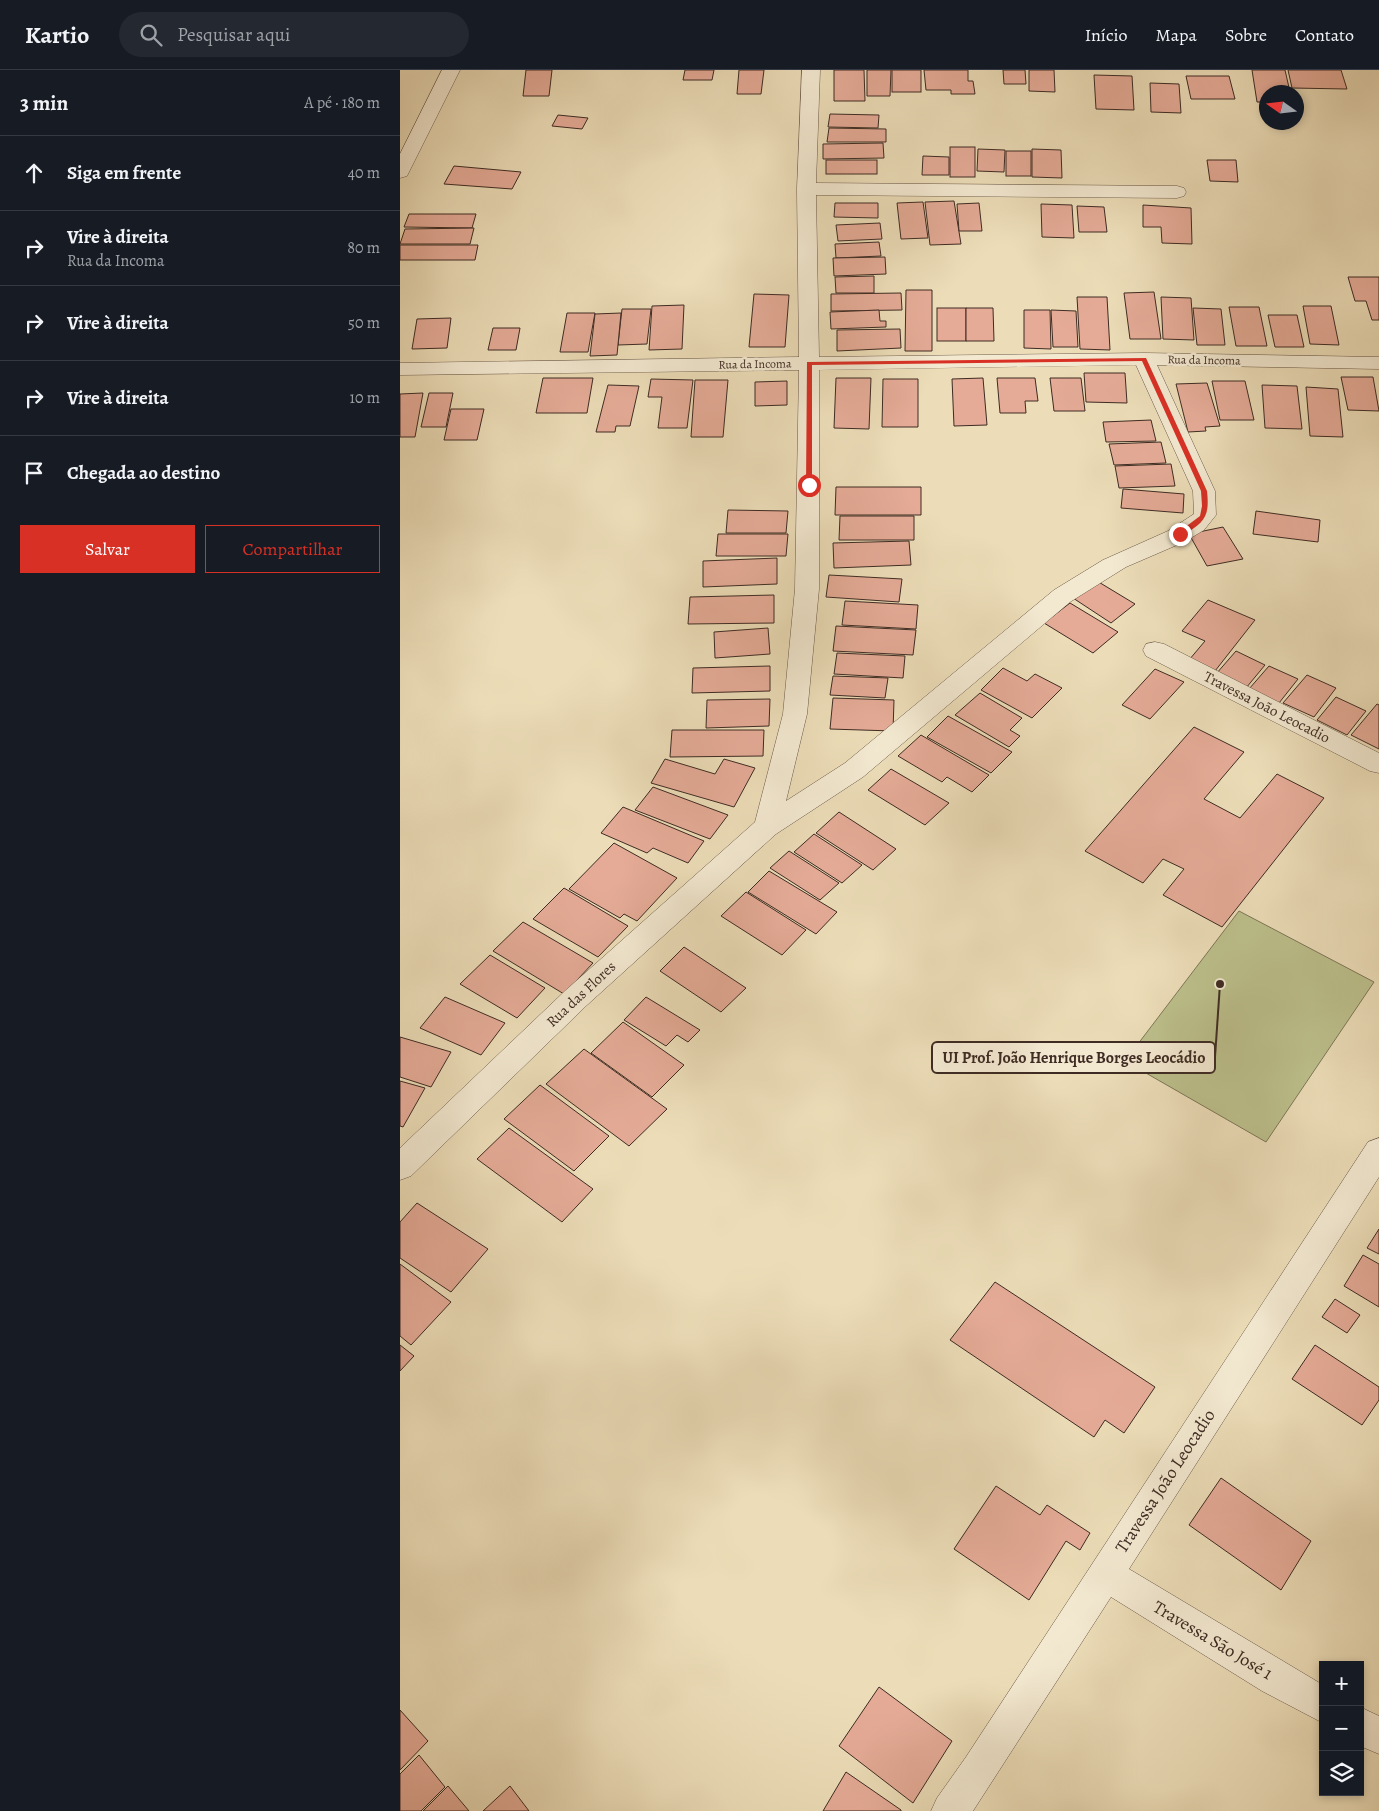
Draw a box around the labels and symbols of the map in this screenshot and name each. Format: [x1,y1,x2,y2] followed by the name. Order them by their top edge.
[1259,85,1304,130] north arrow
[1167,351,1241,369] street label: Rua da Incoma
[718,355,792,373] street label: Rua da Incoma
[798,474,821,497] route start
[1169,523,1192,546] route end
[1200,666,1334,748] street label: Travessa João Leocadio
[542,957,620,1031] street label: Rua das Flores
[932,1042,1215,1073] callout: UI Prof. João Henrique Borges Leocádio
[943,1047,1205,1069] text: UI Prof. João Henrique Borges Leocádio
[1109,1404,1221,1558] street label: Travessa João Leocadio
[1149,1595,1277,1685] street label: Travessa São José 1

